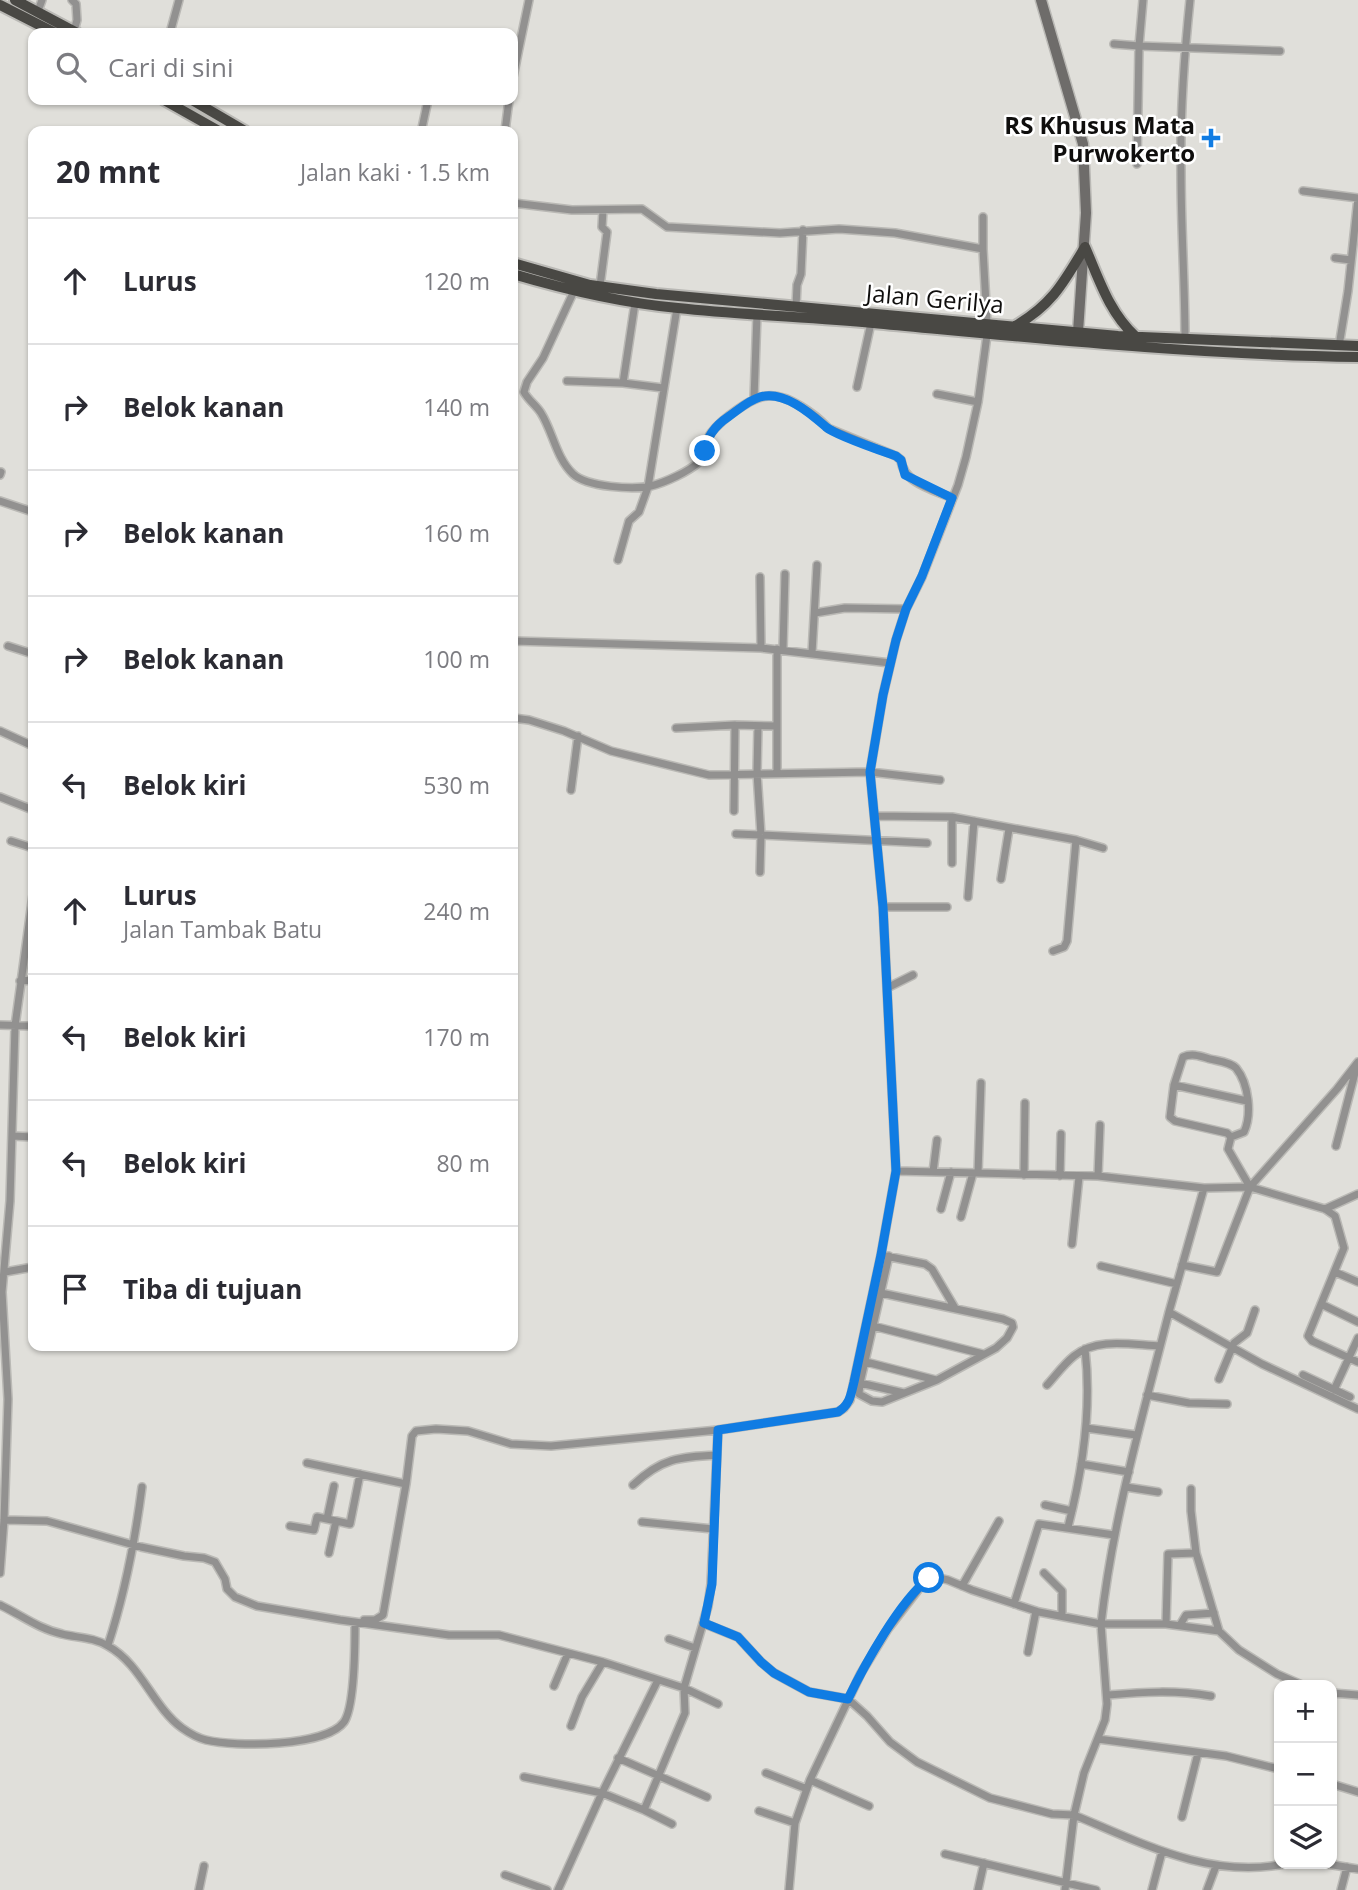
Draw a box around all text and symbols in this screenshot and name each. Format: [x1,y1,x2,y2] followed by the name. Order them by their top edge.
[28,28,518,105] search box
[52,48,90,86] icon: search
[108,49,233,85] text: Cari di sini
[1004,108,1195,169] place label: RS Khusus Mata Purwokerto
[1201,128,1221,148] marker: RS Khusus Mata Purwokerto
[56,151,160,192] text: 20 mnt
[300,156,490,188] text: Jalan kaki · 1.5 km
[56,262,94,300] icon: ahead
[123,263,197,299] text: Lurus
[423,265,490,297] text: 120 m
[863,275,1005,320] street label: Jalan Gerilya
[56,388,94,426] icon: right
[123,389,284,425] text: Belok kanan
[423,391,490,423] text: 140 m
[689,435,720,466] route end
[56,514,94,552] icon: right
[123,515,284,551] text: Belok kanan
[423,517,490,549] text: 160 m
[56,640,94,678] icon: right
[123,641,284,677] text: Belok kanan
[423,643,490,675] text: 100 m
[56,766,94,804] icon: left
[123,767,247,803] text: Belok kiri
[423,769,490,801] text: 530 m
[123,877,197,913] text: Lurus
[56,892,94,930] icon: ahead
[423,895,490,927] text: 240 m
[123,913,322,945] text: Jalan Tambak Batu
[56,1018,94,1056] icon: left
[123,1019,247,1055] text: Belok kiri
[423,1021,490,1053] text: 170 m
[56,1144,94,1182] icon: left
[123,1145,247,1181] text: Belok kiri
[436,1147,490,1179] text: 80 m
[56,1270,94,1308] icon: arrive
[123,1271,302,1307] text: Tiba di tujuan
[913,1562,944,1593] route start
[1274,1680,1337,1869] map controls
[1274,1680,1337,1743] button: +
[1274,1743,1337,1806] button: −
[1274,1806,1337,1869] button: layers

